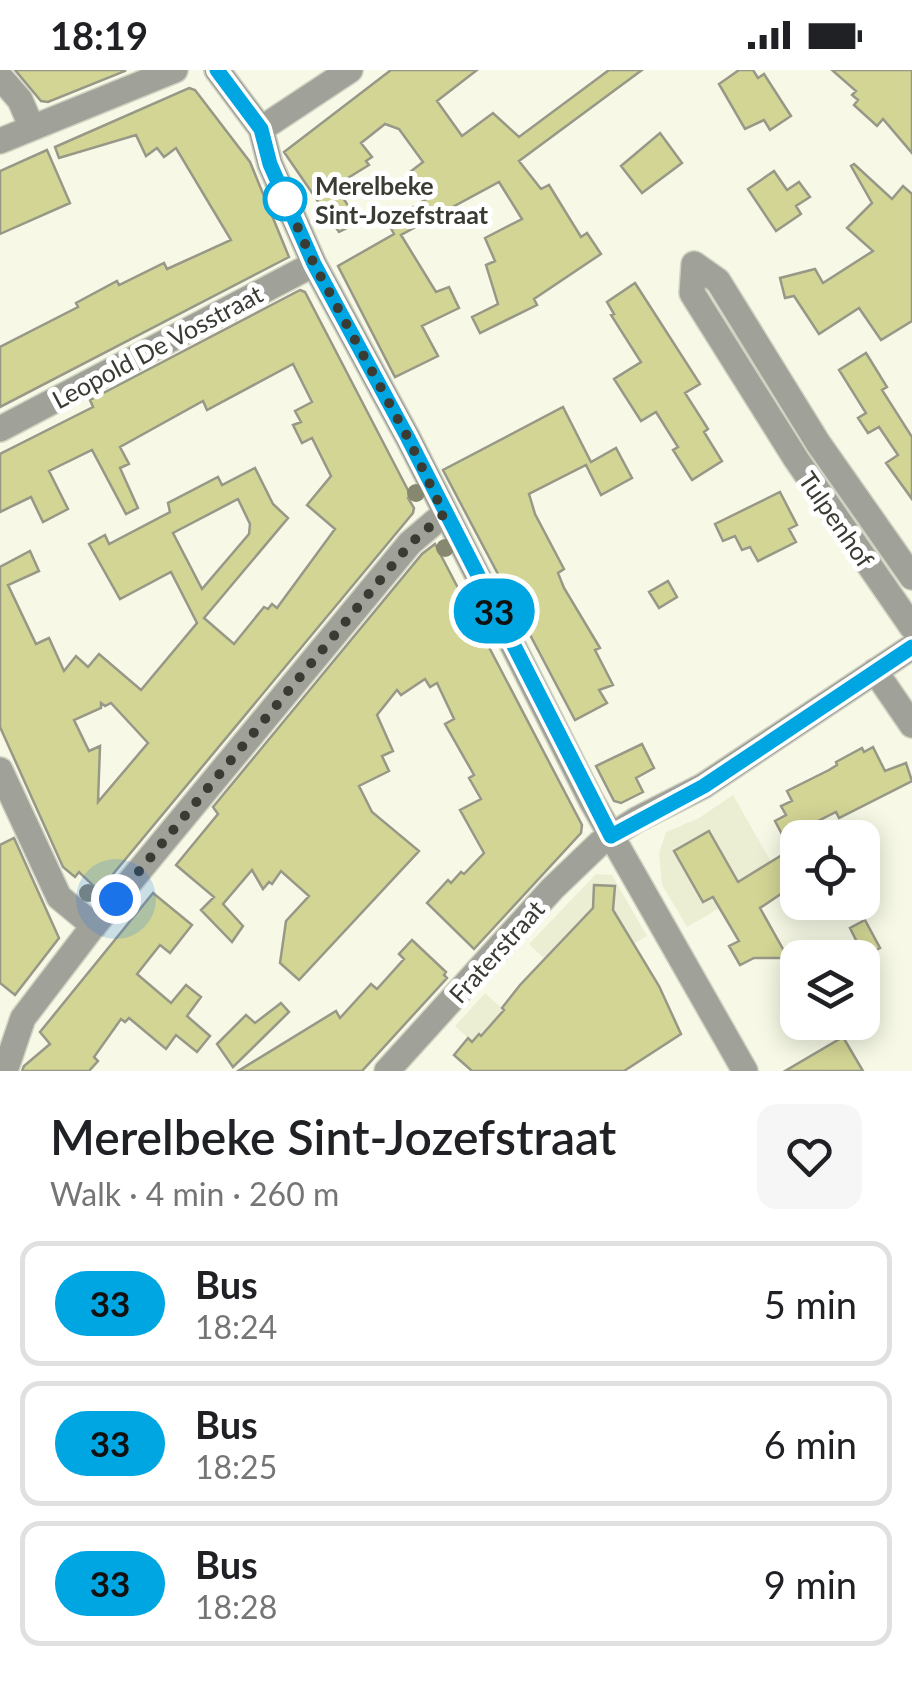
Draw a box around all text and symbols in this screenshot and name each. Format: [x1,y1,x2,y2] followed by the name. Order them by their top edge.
[50,12,148,58] text: 18:19
[315,170,489,229] place label: Merelbeke Sint-Jozefstraat
[264,178,306,220] marker: Merelbeke Sint-Jozefstraat
[47,278,267,414] street label: Leopold De Vosstraat
[793,465,881,573] street label: Tulpenhof
[449,578,539,644] line badge: 33
[474,590,514,632] text: 33
[780,820,880,1040] map controls
[780,820,880,920] button: locate
[91,874,141,924] your location
[442,893,550,1008] street label: Fraterstraat
[780,940,880,1040] button: layers
[757,1104,862,1209] button: heart
[50,1108,616,1165] text: Merelbeke Sint-Jozefstraat
[50,1174,339,1213] text: Walk · 4 min · 260 m
[195,1261,258,1307] text: Bus
[764,1281,857,1327] text: 5 min
[90,1282,130,1324] text: 33
[195,1307,277,1346] text: 18:24
[195,1401,258,1447] text: Bus
[764,1421,857,1467] text: 6 min
[90,1422,130,1464] text: 33
[195,1447,277,1486] text: 18:25
[195,1541,258,1587] text: Bus
[764,1561,857,1607] text: 9 min
[90,1562,130,1604] text: 33
[195,1587,277,1626] text: 18:28

